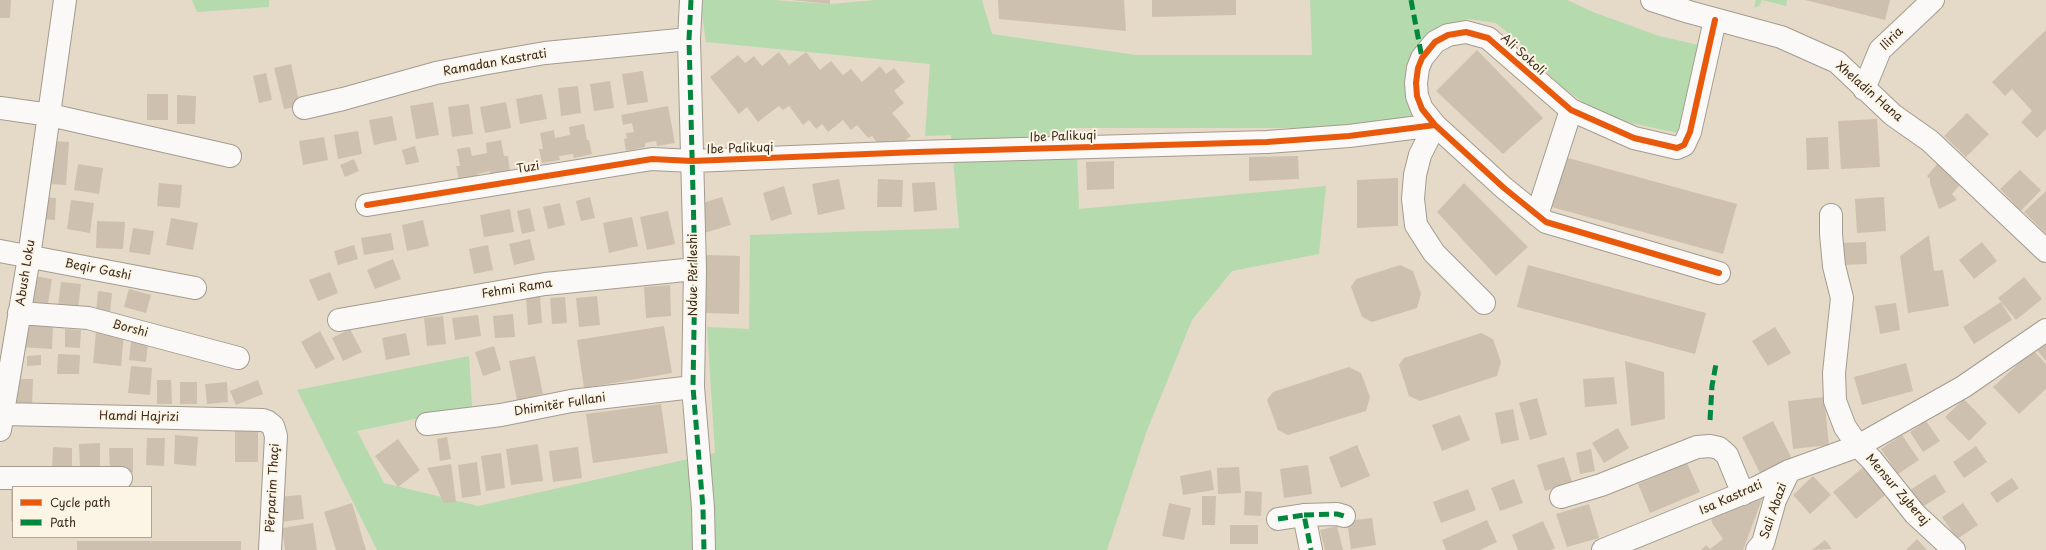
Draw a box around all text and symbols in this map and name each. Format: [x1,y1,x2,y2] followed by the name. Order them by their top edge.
[1878,25,1906,53] street label: Iliria
[1498,31,1548,79] street label: Ali Sokoli
[442,47,548,79] street label: Ramadan Kastrati
[1833,59,1905,125] street label: Xheladin Hana
[1029,129,1097,145] street label: Ibe Palikuqi
[706,141,774,157] street label: Ibe Palikuqi
[516,159,540,177] street label: Tuzi
[687,234,701,316] street label: Ndue Përlleshi
[14,239,38,307] street label: Abush Loku
[64,257,132,283] street label: Beqir Gashi
[481,276,553,302] street label: Fehmi Rama
[110,317,150,341] street label: Borshi
[513,391,607,419] street label: Dhimitër Fullani
[99,409,179,425] street label: Hamdi Hajrizi
[263,443,283,533] street label: Përparim Thaçi
[1862,451,1932,529] street label: Mensur Zyberaj
[1697,478,1765,518] street label: Isa Kastrati
[1758,481,1790,541] street label: Sali Abazi
[12,486,152,538] legend
[50,493,111,511] text: Cycle path
[50,513,76,531] text: Path

